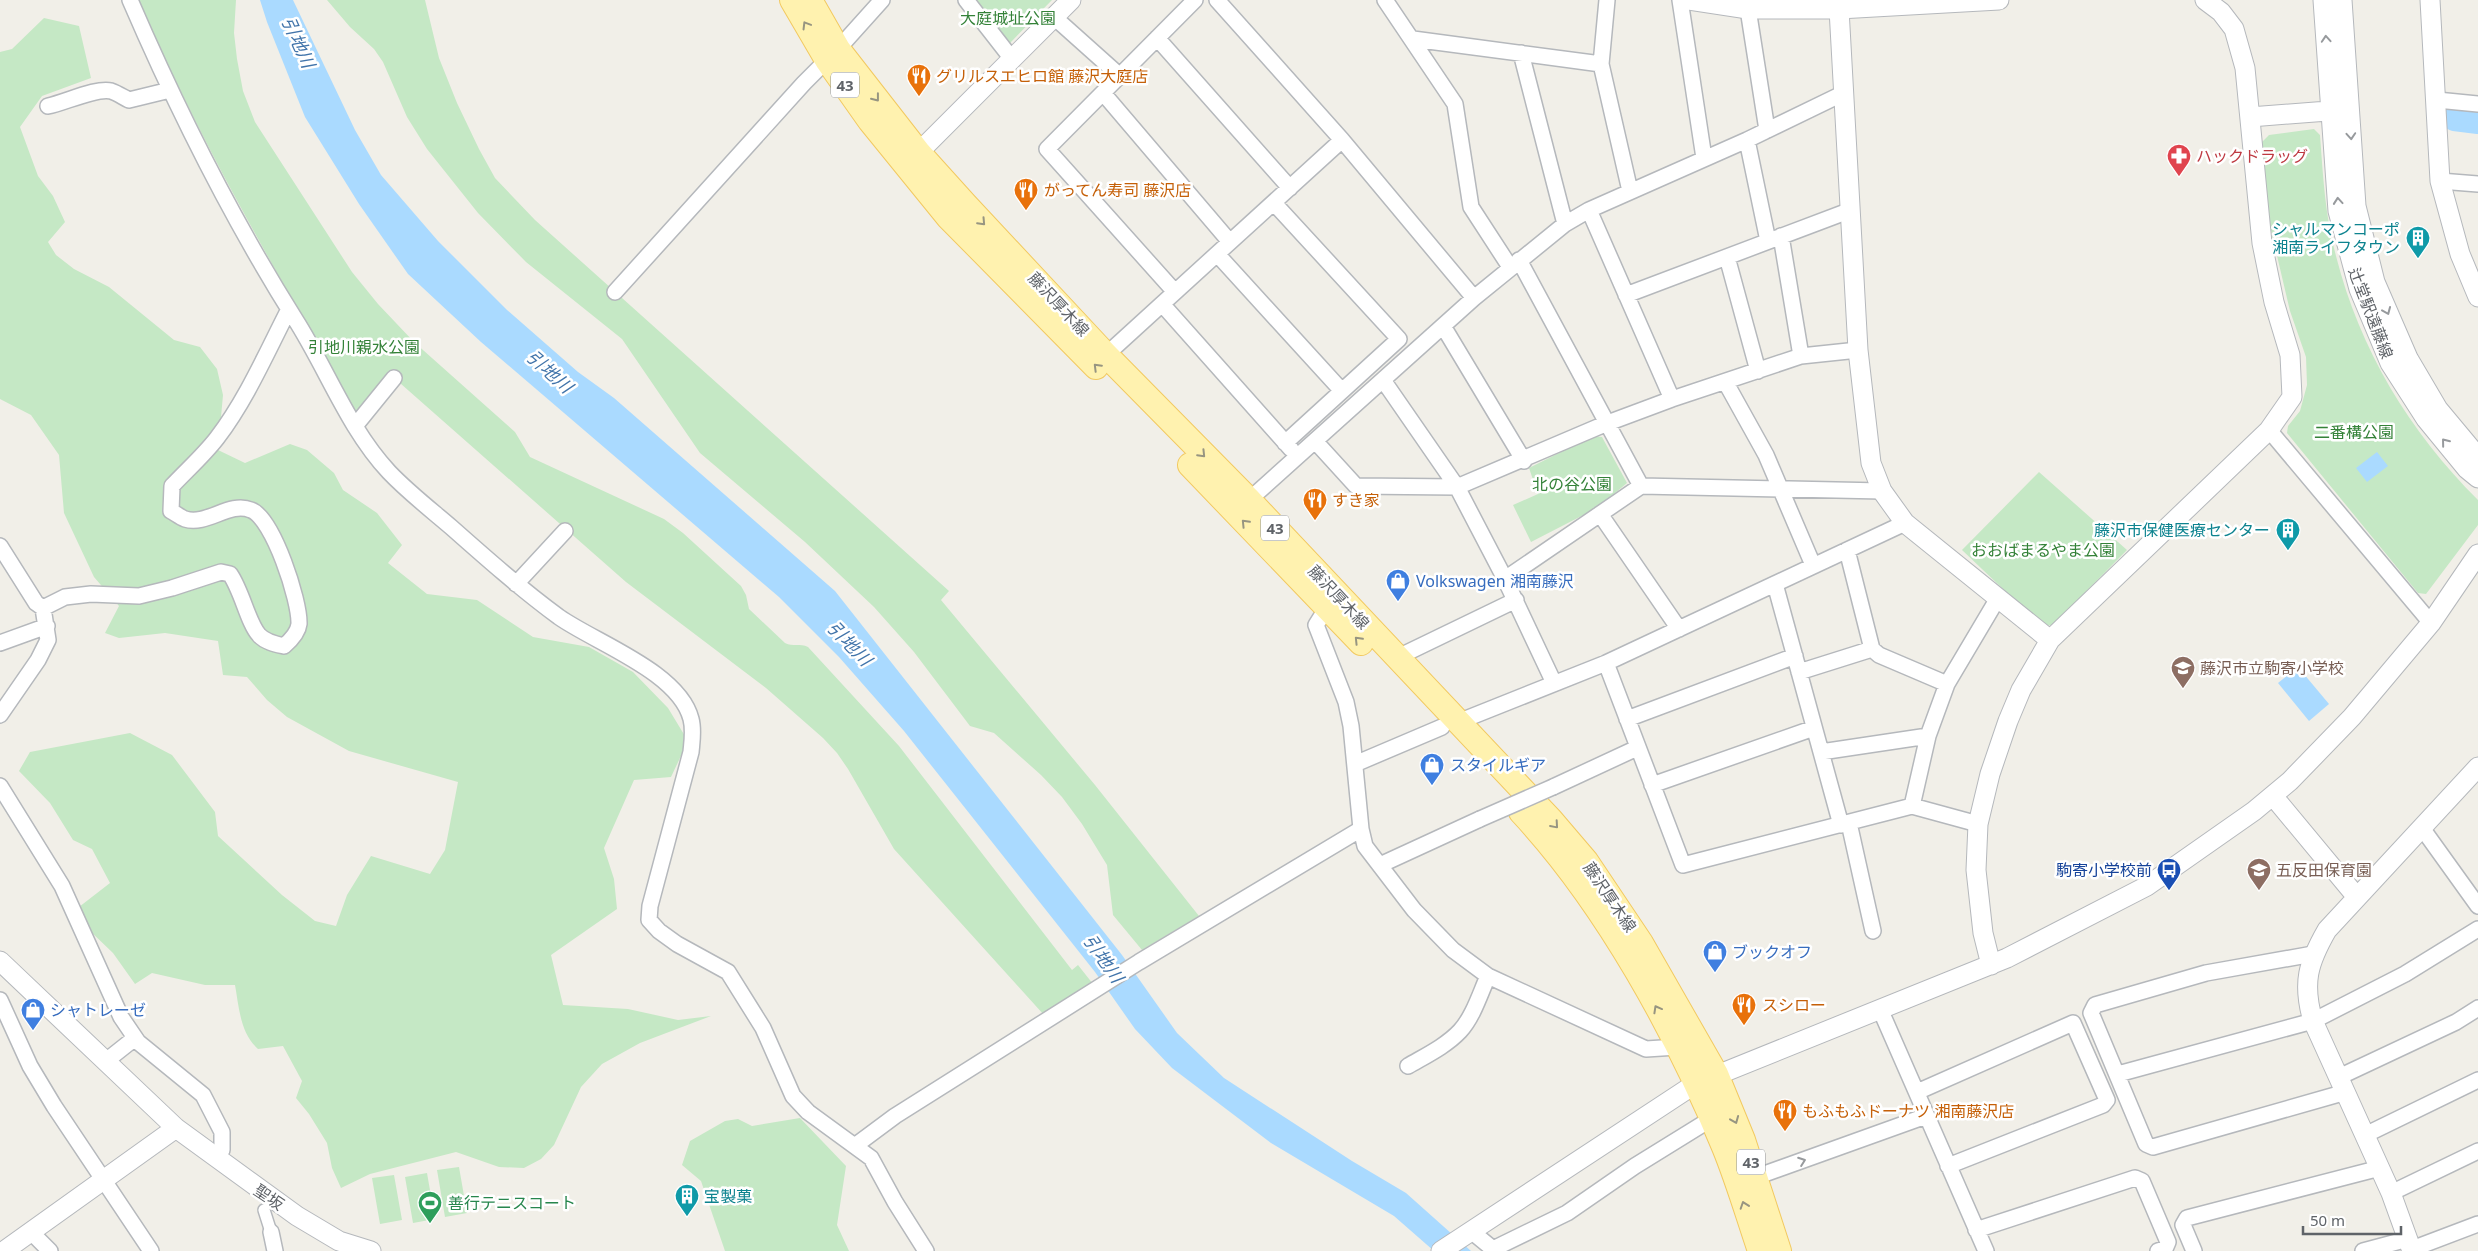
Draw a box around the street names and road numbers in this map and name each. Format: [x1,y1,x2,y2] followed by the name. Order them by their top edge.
[831,72,859,98] road number: 43
[2344,264,2398,362] street label: 辻堂駅遠藤線
[1024,267,1094,341] street label: 藤沢厚木線
[1261,516,1289,540] road number: 43
[1304,560,1374,634] street label: 藤沢厚木線
[1579,858,1641,936] street label: 藤沢厚木線
[1737,1150,1765,1174] road number: 43
[250,1179,288,1215] street label: 聖坂

